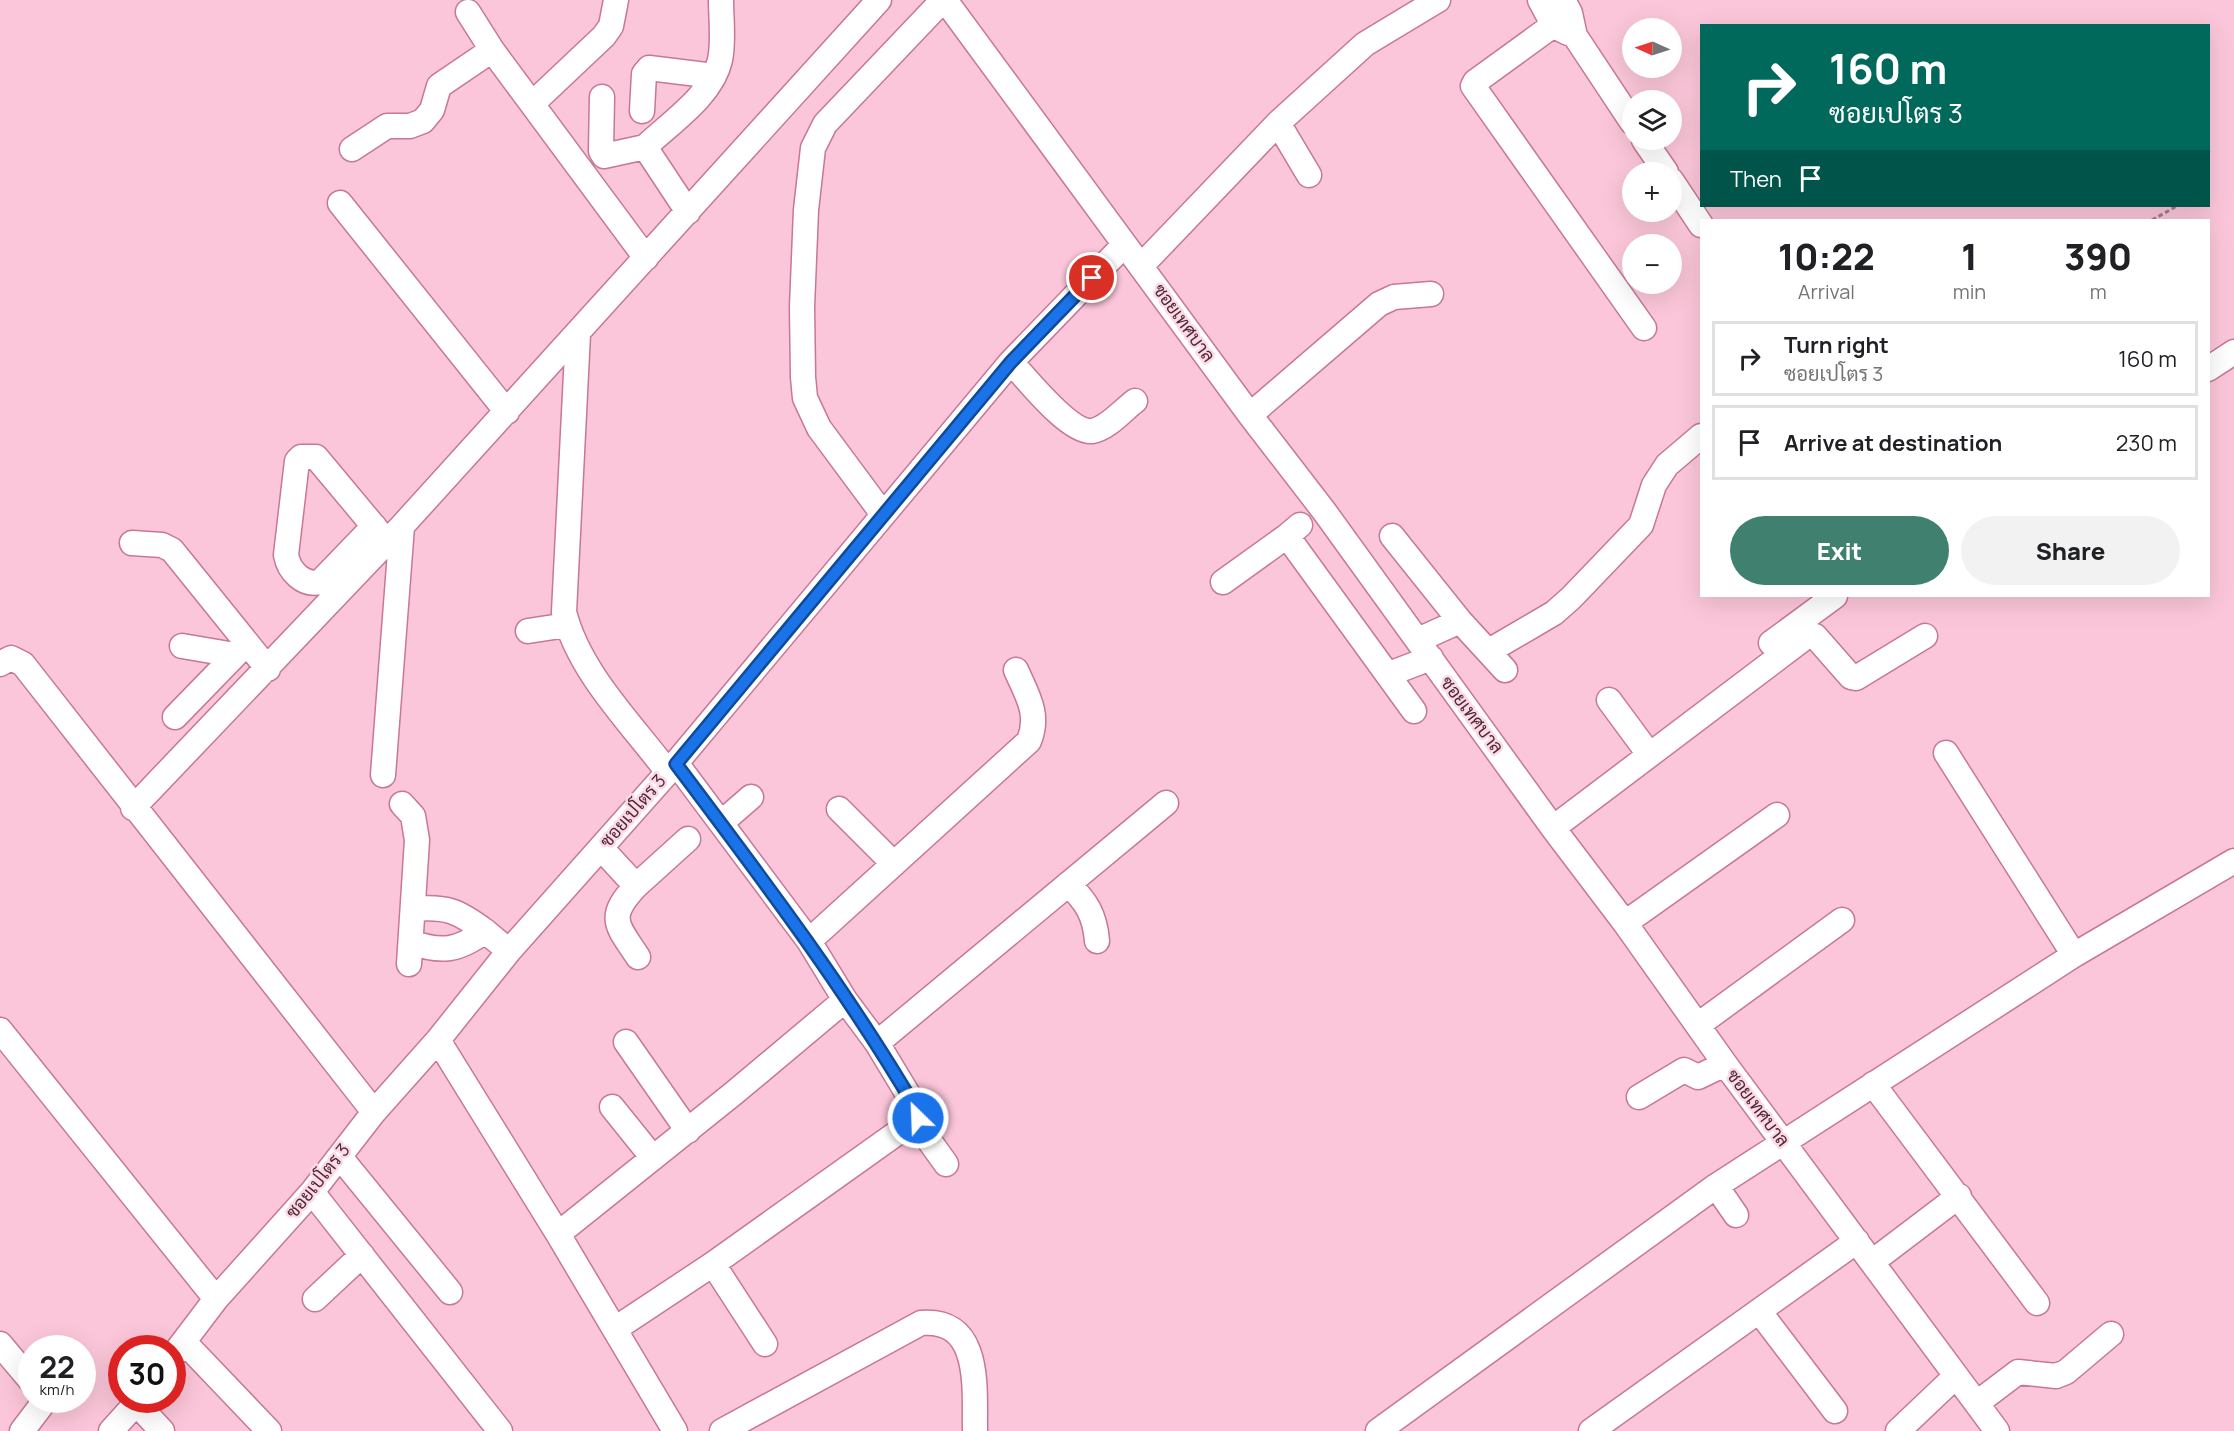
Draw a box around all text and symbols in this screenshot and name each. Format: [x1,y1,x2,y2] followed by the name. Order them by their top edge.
[1622,18,1682,78] north arrow
[1622,18,1682,294] map controls
[1829,39,1947,97] text: 160 m
[1730,48,1808,126] icon: right
[1622,90,1682,150] button: layers
[1829,94,1963,131] text: ซอยเปโตร 3
[1622,162,1682,222] button: +
[1794,162,1827,195] icon: arrive
[1730,164,1782,194] text: Then
[1778,232,1875,281] text: 10:22
[1961,232,1978,281] text: 1
[2064,232,2132,281] text: 390
[1622,234,1682,294] button: −
[1066,252,1117,303] pin
[1075,261,1108,294] icon: arrive
[1798,278,1855,305] text: Arrival
[1953,278,1986,305] text: min
[2090,278,2107,305] text: m
[1148,279,1221,366] street label: ซอยเทศบาล
[1784,330,1889,360] text: Turn right
[1733,342,1766,375] icon: right
[2118,344,2177,374] text: 160 m
[1784,360,1883,387] text: ซอยเปโตร 3
[1733,426,1766,459] icon: arrive
[1784,428,2002,458] text: Arrive at destination
[2116,428,2177,458] text: 230 m
[1730,516,1949,585] button: Exit
[1961,516,2180,585] button: Share
[1436,671,1510,758] street label: ซอยเทศบาล
[594,769,671,852] street label: ซอยเปโตร 3
[1722,1064,1796,1151] street label: ซอยเทศบาล
[886,1086,950,1150] position arrow
[280,1138,355,1223] street label: ซอยเปโตร 3
[108,1335,186,1413] speed limit sign: 30
[39,1346,75,1387] text: 22
[40,1379,74,1400] text: km/h

